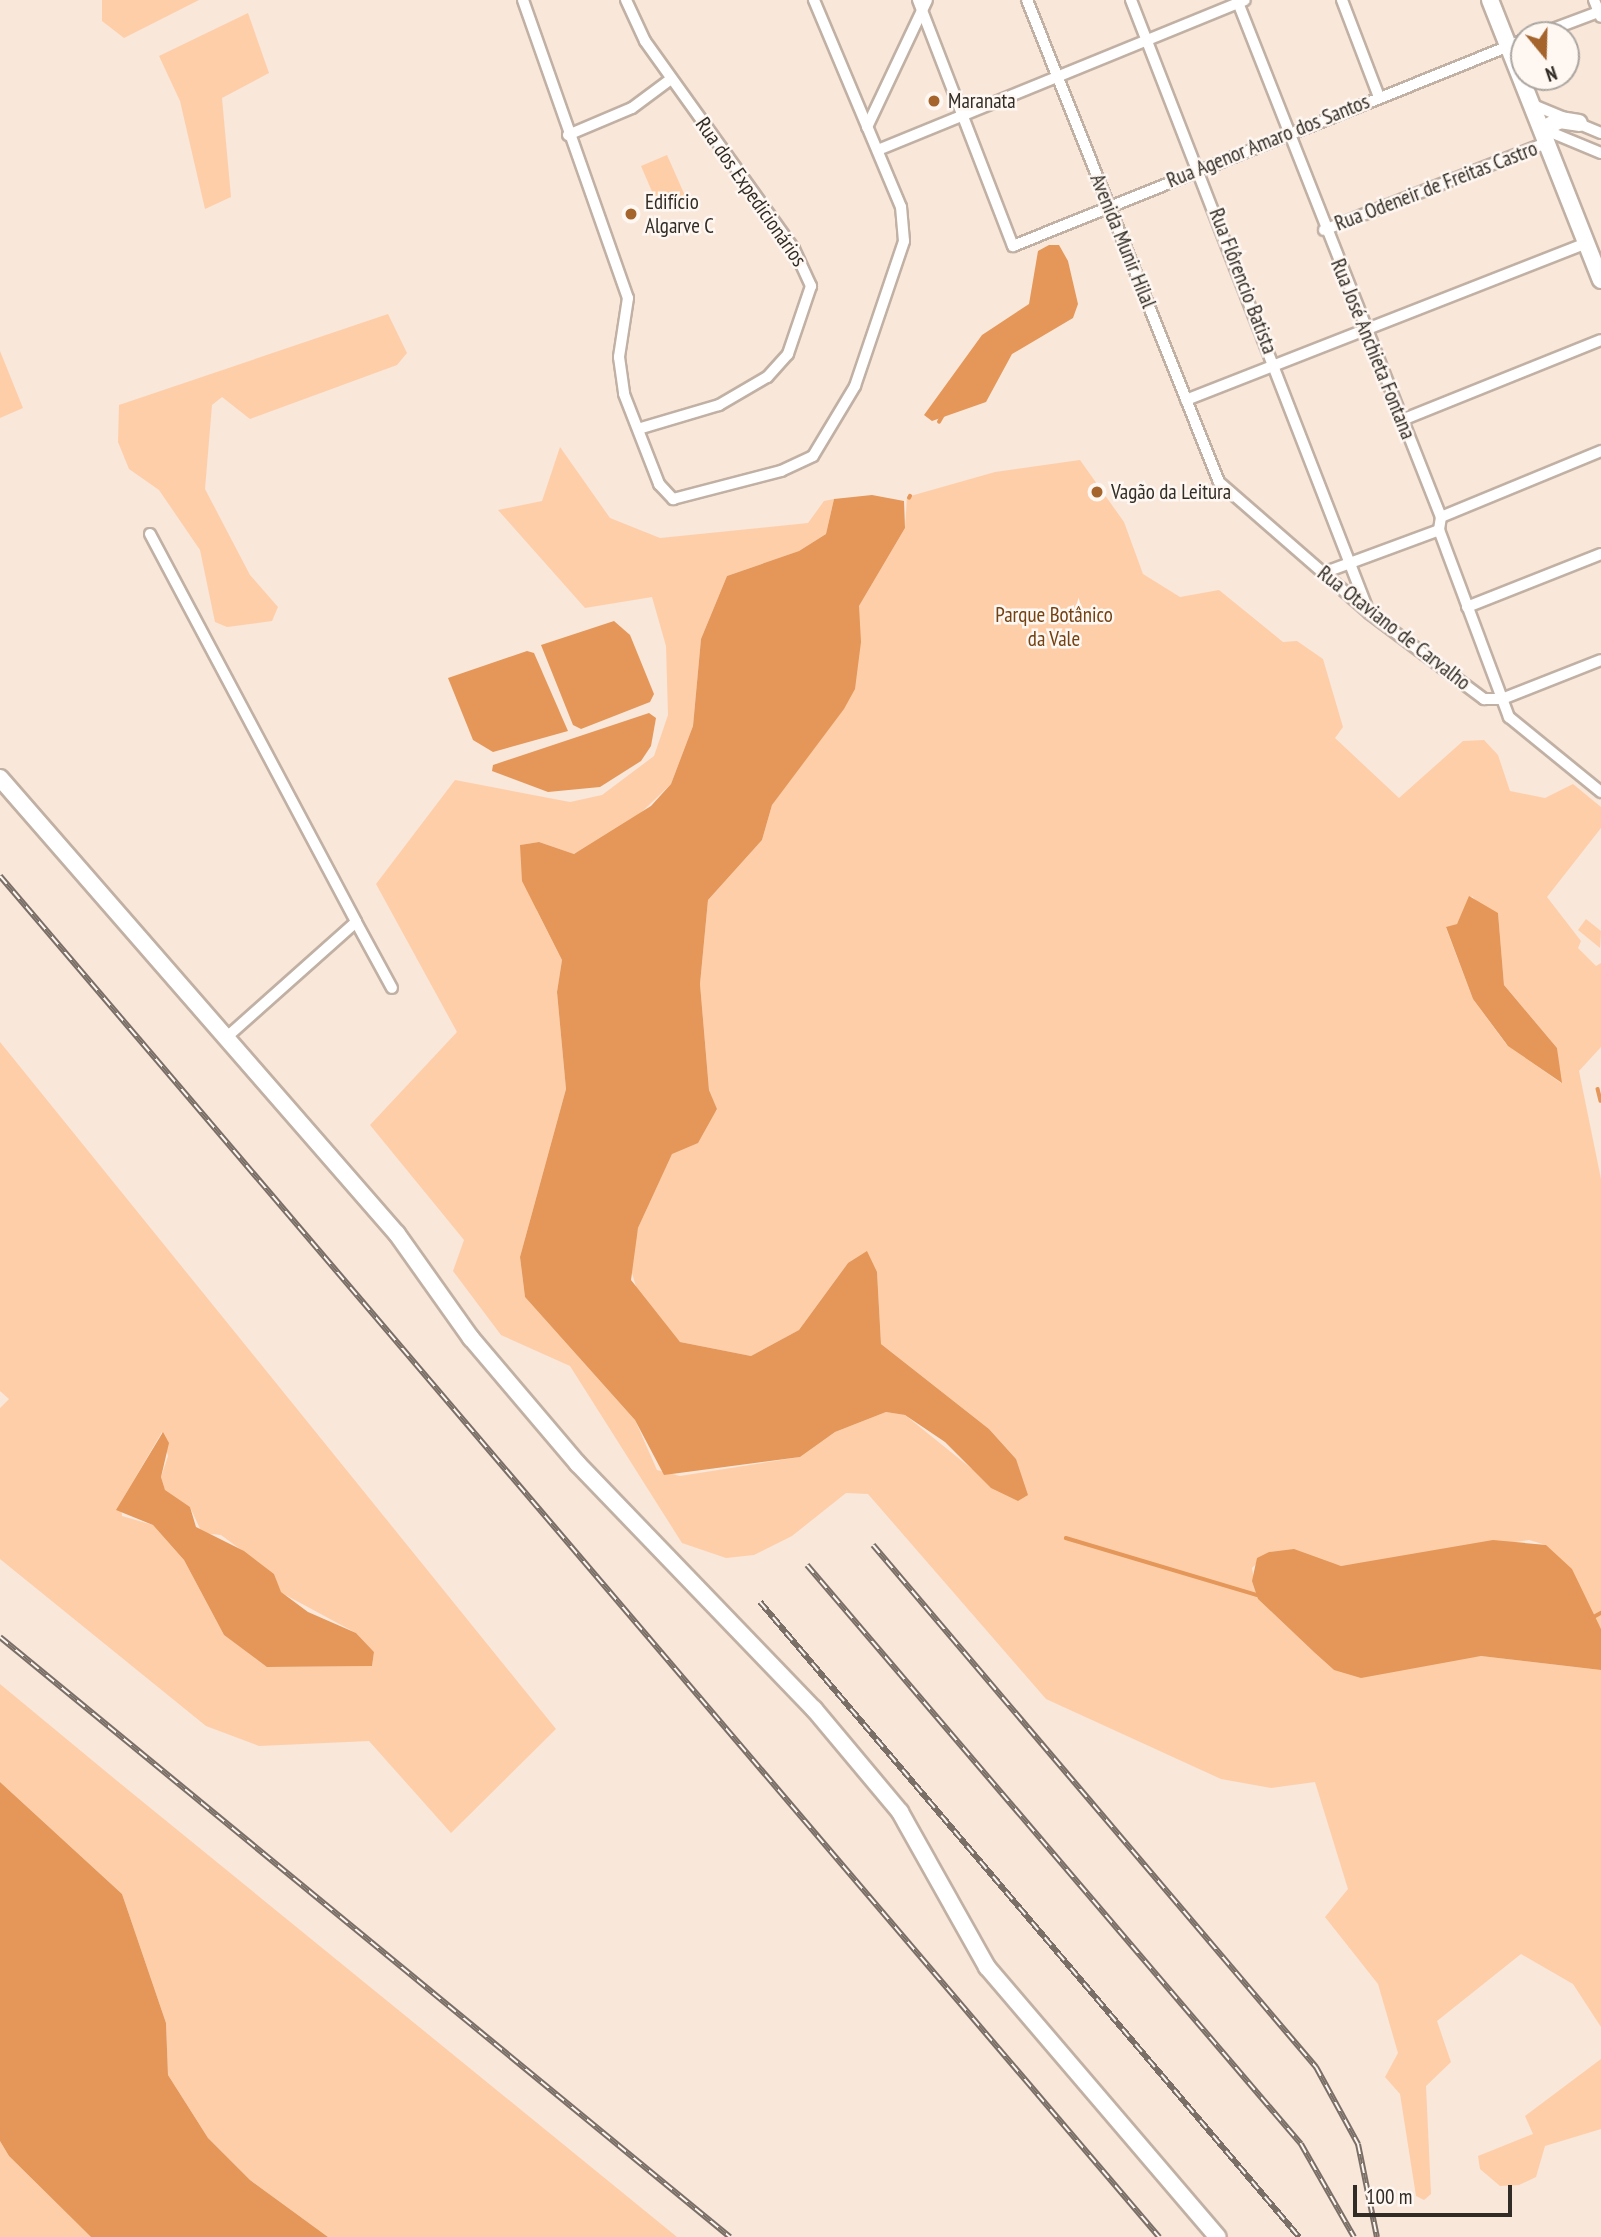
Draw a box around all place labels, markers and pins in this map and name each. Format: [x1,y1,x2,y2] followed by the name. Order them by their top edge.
[948,88,1016,114] place label: Maranata
[926,93,942,109] marker: Maranata
[645,189,714,239] place label: Edifício Algarve C
[623,206,639,222] marker: Edifício Algarve C
[1111,479,1231,505] place label: Vagão da Leitura
[1089,484,1105,500] marker: Vagão da Leitura

